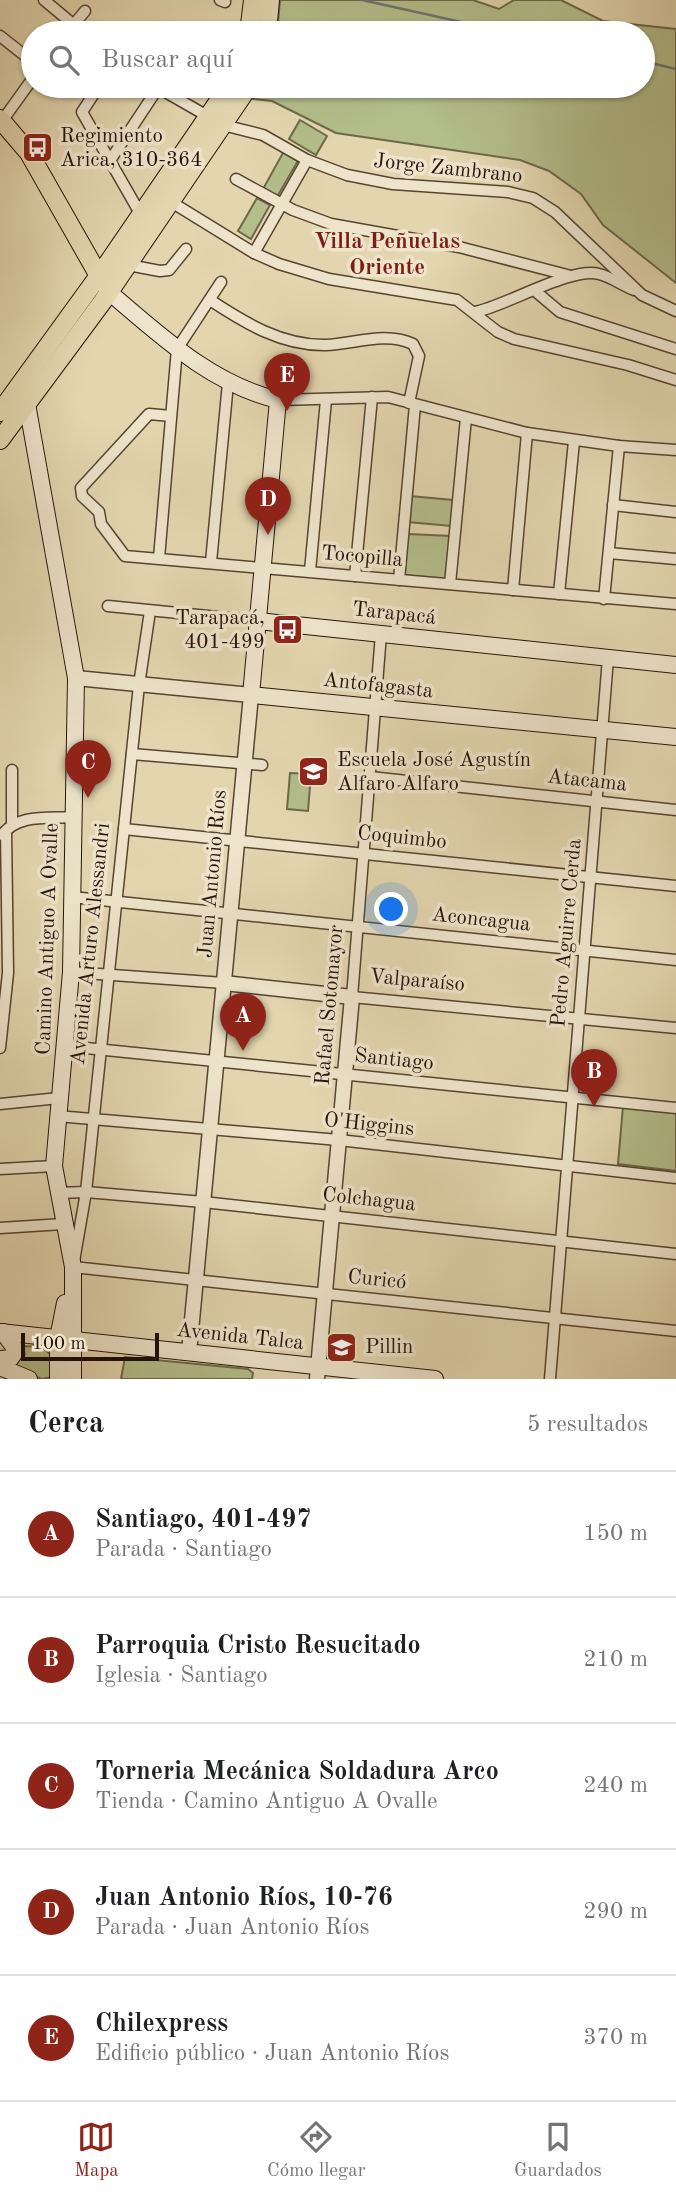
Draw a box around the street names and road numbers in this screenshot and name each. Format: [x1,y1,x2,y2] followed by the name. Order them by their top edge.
[373,151,523,187] street label: Jorge Zambrano
[320,543,404,571] street label: Tocopilla
[351,599,437,629] street label: Tarapacá
[322,670,434,702] street label: Antofagasta
[546,766,628,796] street label: Atacama
[195,789,231,959] street label: Juan Antonio Ríos
[68,822,114,1066] street label: Avenida Arturo Alessandri
[33,823,63,1055] street label: Camino Antiguo A Ovalle
[356,823,448,853] street label: Coquimbo
[548,838,586,1028] street label: Pedro Aguirre Cerda
[430,904,532,936] street label: Aconcagua
[313,924,348,1086] street label: Rafael Sotomayor
[368,966,466,996] street label: Valparaíso
[353,1045,435,1075] street label: Santiago
[323,1110,415,1140] street label: O'Higgins
[321,1185,417,1215] street label: Colchagua
[346,1266,408,1294] street label: Curicó
[175,1320,305,1354] street label: Avenida Talca

